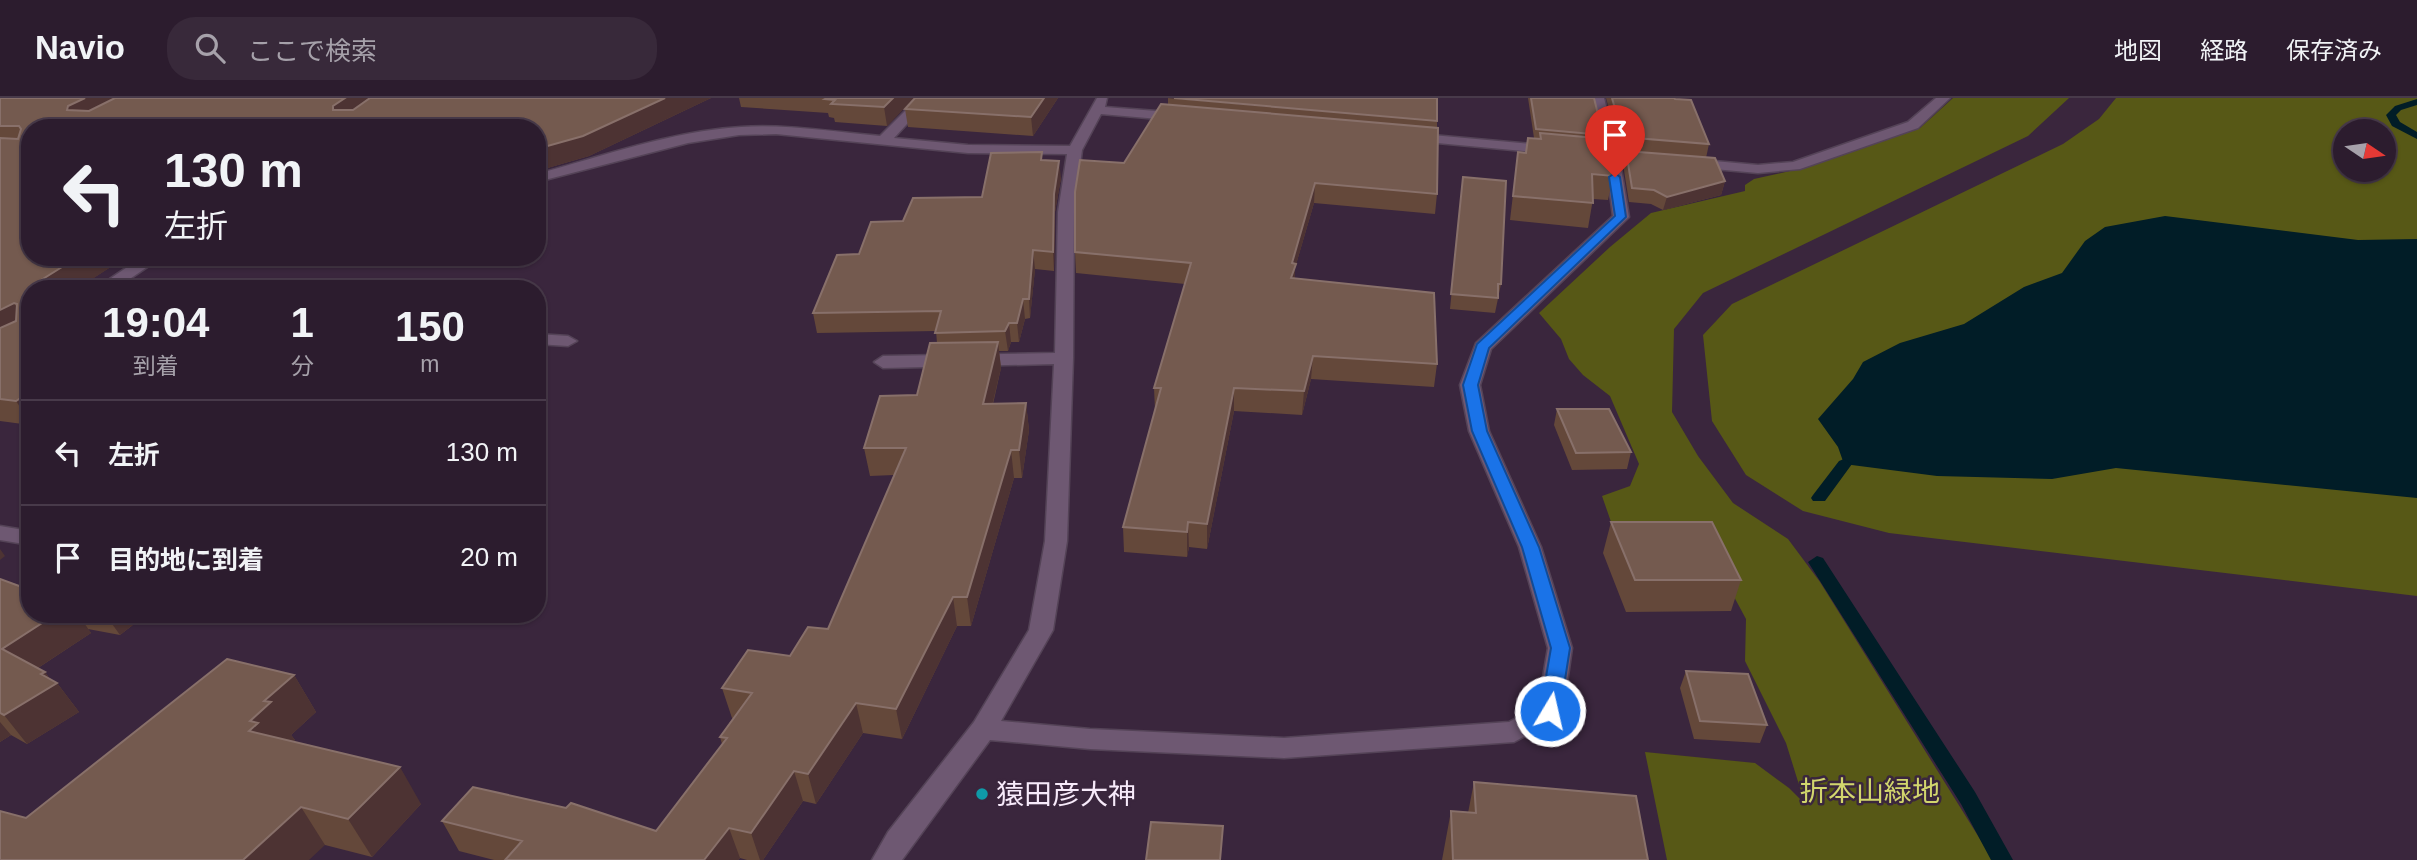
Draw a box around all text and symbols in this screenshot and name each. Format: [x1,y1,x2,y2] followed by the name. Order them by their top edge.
[167,17,657,80] search box
[35,29,125,66] text: Navio
[191,29,229,67] icon: search
[247,36,377,66] text: ここで検索
[2114,37,2162,64] text: 地図
[2200,37,2248,64] text: 経路
[2286,37,2382,64] text: 保存済み
[1585,105,1645,177] pin
[1596,116,1634,154] icon: arrive
[2333,119,2396,182] north arrow
[2333,119,2396,182] map controls
[164,143,303,197] text: 130 m
[49,147,140,238] icon: left
[164,208,228,244] text: 左折
[102,299,209,346] text: 19:04
[290,299,314,346] text: 1
[395,303,465,350] text: 150
[420,351,440,377] text: m
[133,353,179,379] text: 到着
[291,353,314,379] text: 分
[49,434,87,472] icon: left
[446,437,518,467] text: 130 m
[108,440,160,470] text: 左折
[49,539,87,577] icon: arrive
[460,542,518,572] text: 20 m
[108,545,264,575] text: 目的地に到着
[1513,674,1587,748] position arrow
[1800,776,1940,807] park label: 折本山緑地
[996,779,1136,810] place label: 猿田彦大神
[974,786,990,802] marker: 猿田彦大神

